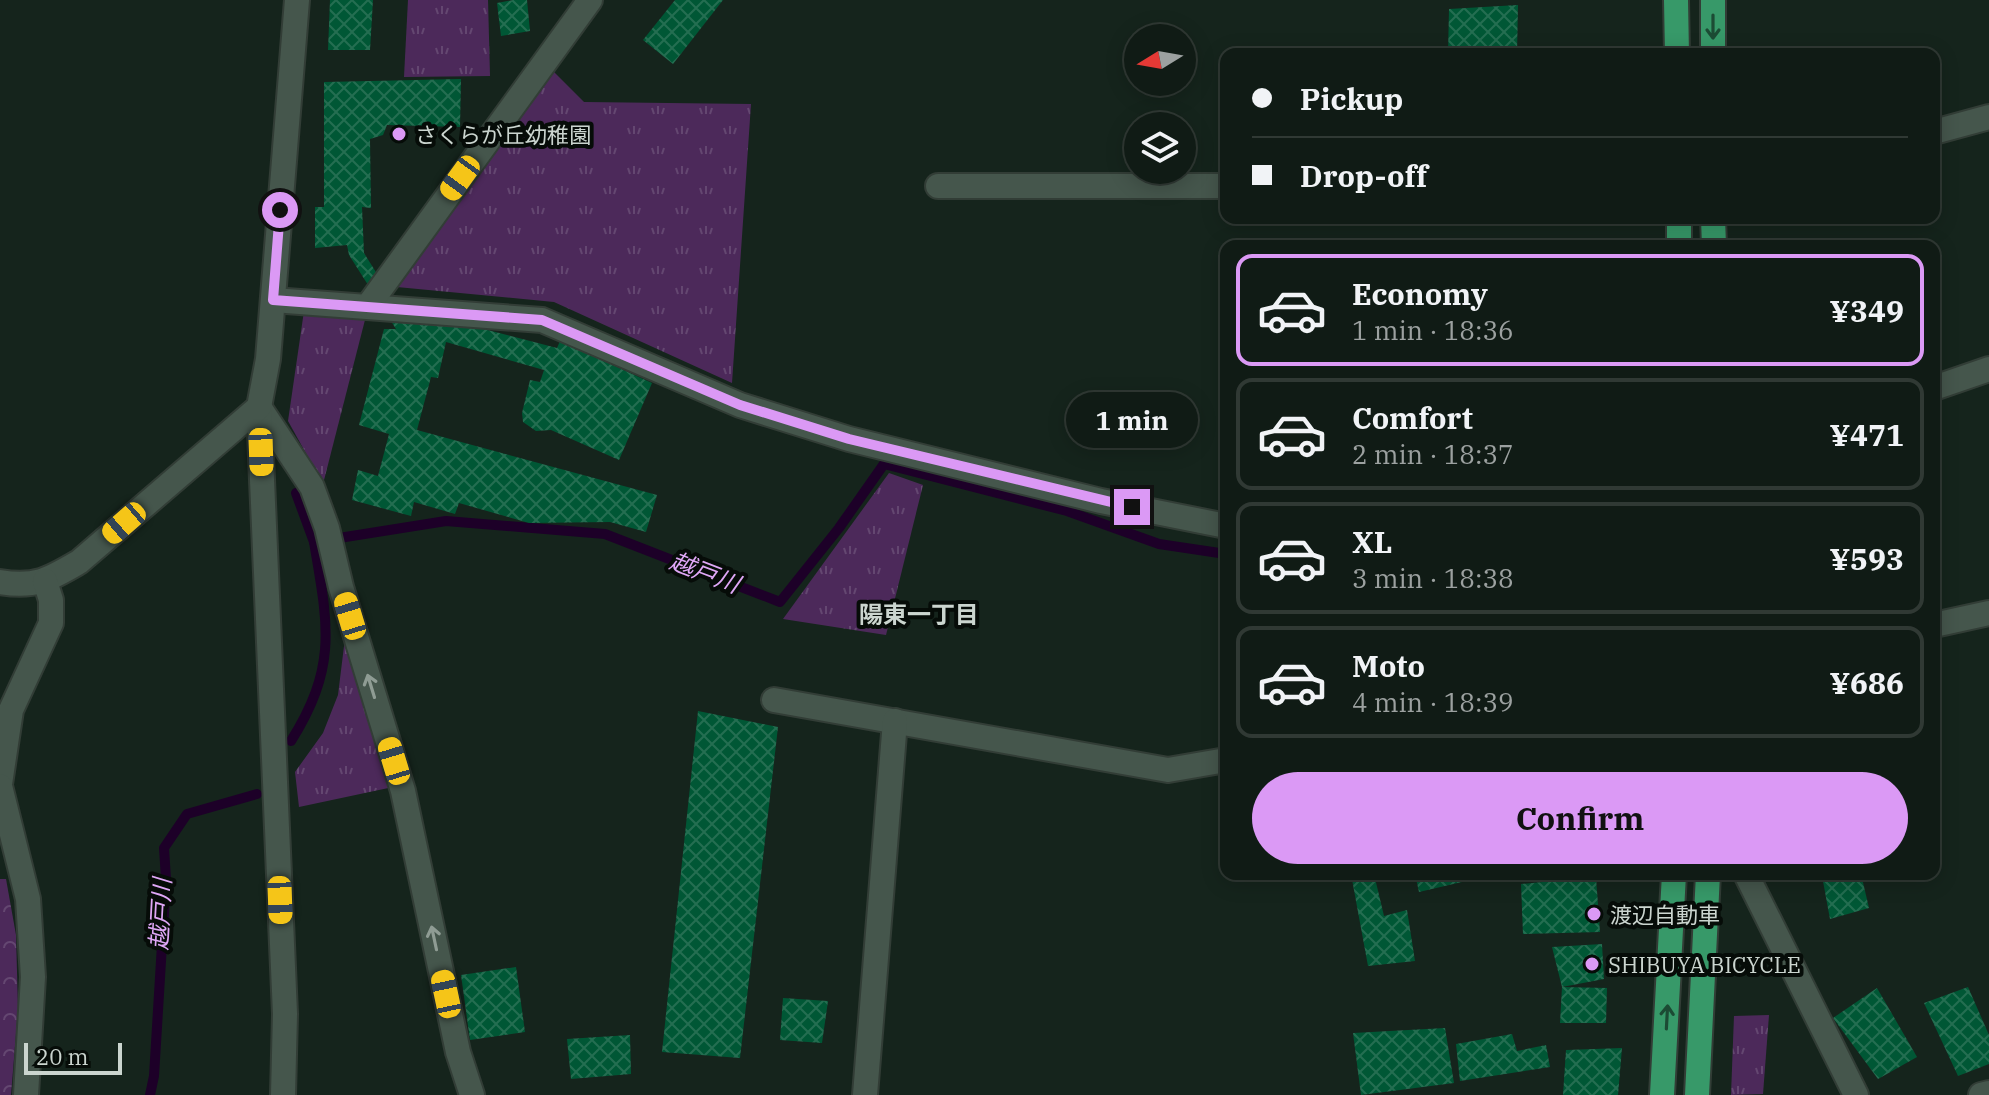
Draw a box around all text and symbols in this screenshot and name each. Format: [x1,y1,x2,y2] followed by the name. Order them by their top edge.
[1705,13,1721,40] one-way arrow
[1124,24,1196,96] north arrow
[1124,24,1196,184] map controls
[1300,79,1403,118] text: Pickup
[1124,112,1196,184] button: layers
[415,120,591,149] place label: さくらが丘幼稚園
[390,125,408,143] marker: さくらが丘幼稚園
[436,152,484,204] car
[1300,156,1428,195] text: Drop-off
[262,192,298,228] route start
[1256,274,1328,346] icon: car
[1352,274,1488,313] text: Economy
[1830,291,1904,330] text: ¥349
[1352,313,1514,347] text: 1 min · 18:36
[1066,391,1198,447] callout: 1 min
[1256,398,1328,470] icon: car
[1352,398,1473,437] text: Comfort
[1096,403,1168,437] text: 1 min
[1830,415,1904,454] text: ¥471
[248,428,274,476] car
[1352,437,1514,471] text: 2 min · 18:37
[1114,489,1150,525] route end
[98,498,150,548] car
[1256,522,1328,594] icon: car
[1352,522,1392,561] text: XL
[1830,539,1904,578] text: ¥593
[666,544,747,601] water label: 越戸川
[1352,561,1514,595] text: 3 min · 18:38
[332,590,368,642] car
[859,598,979,630] district label: 陽東一丁目
[1256,646,1328,718] icon: car
[1352,646,1425,685] text: Moto
[1830,663,1904,702] text: ¥686
[363,673,378,699] one-way arrow
[1352,685,1514,719] text: 4 min · 18:39
[376,735,412,787] car
[1252,772,1908,864] button: Confirm
[142,874,178,951] water label: 越戸川
[267,876,293,924] car
[1610,900,1720,929] place label: 渡辺自動車
[1585,905,1603,923] marker: 渡辺自動車
[426,925,441,951] one-way arrow
[1608,950,1801,979] place label: SHIBUYA BICYCLE
[1583,955,1601,973] marker: SHIBUYA BICYCLE
[429,968,463,1020] car
[1659,1004,1674,1031] one-way arrow
[24,1039,122,1075] scale bar
[36,1042,88,1071] text: 20 m

